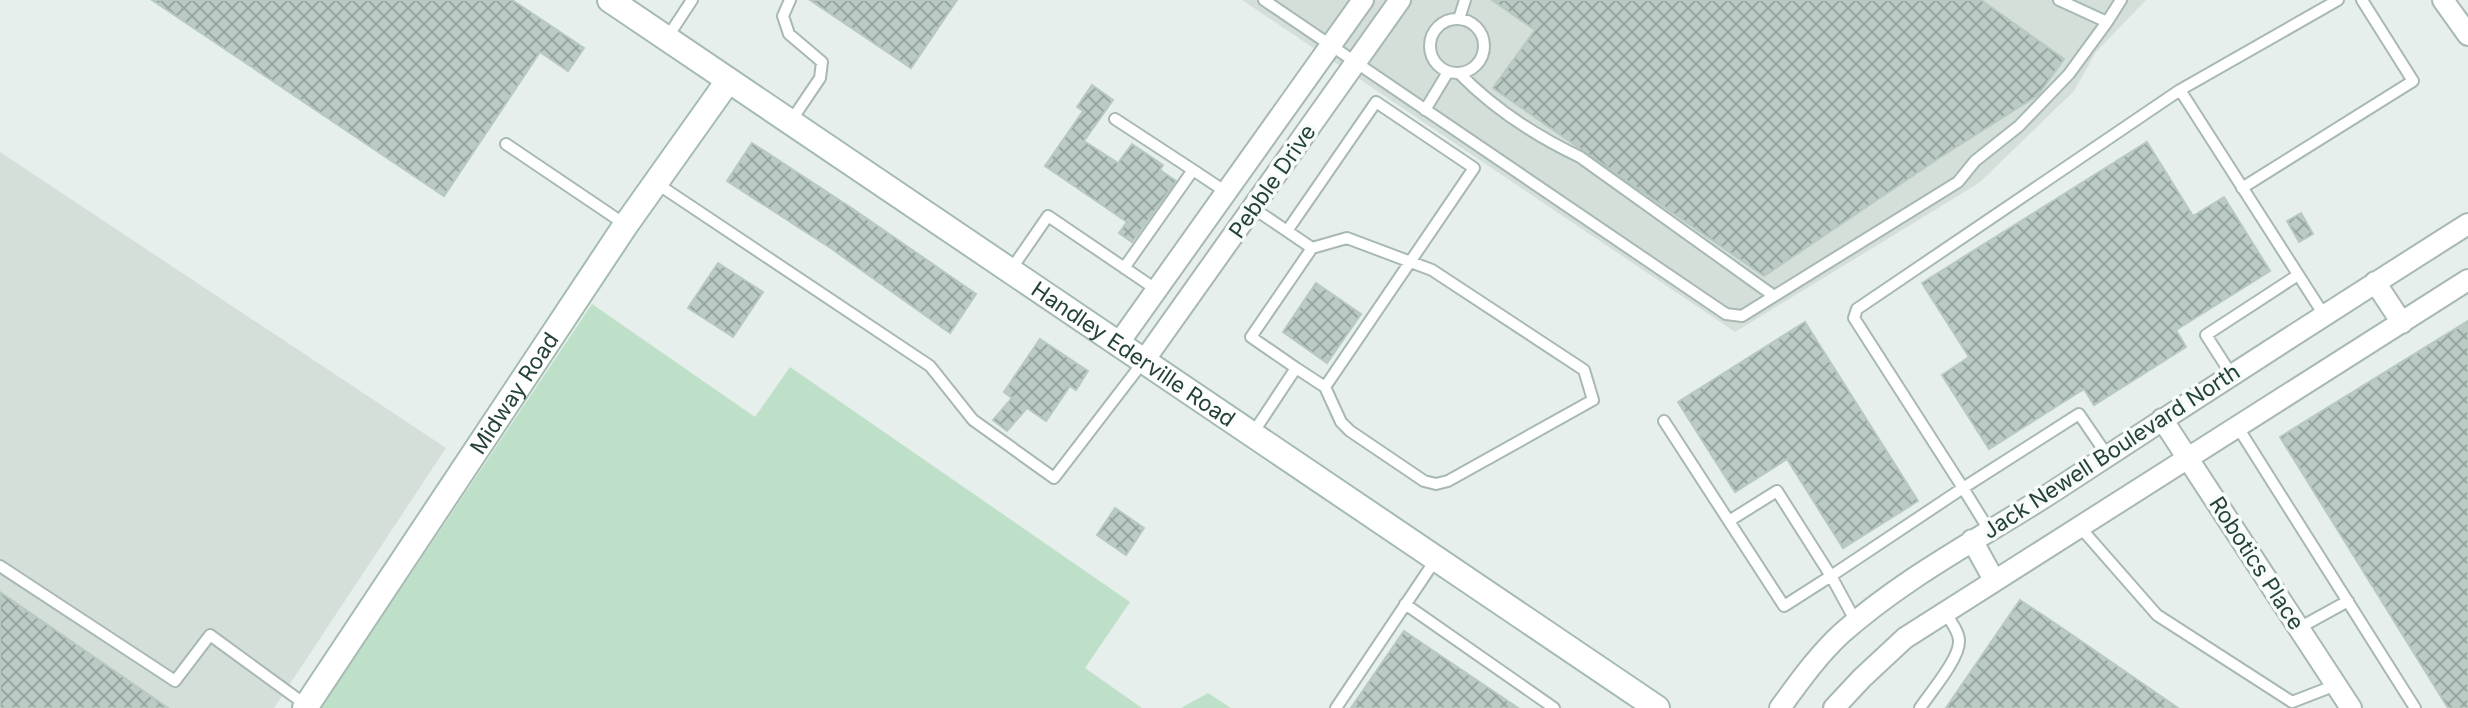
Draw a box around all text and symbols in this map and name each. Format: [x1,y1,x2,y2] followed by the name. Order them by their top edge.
[1223,119,1321,243] street label: Pebble Drive
[1027,276,1240,432] street label: Handley Ederville Road
[464,327,564,459] street label: Midway Road
[1978,358,2244,544] street label: Jack Newell Boulevard North
[2204,491,2310,635] street label: Robotics Place

